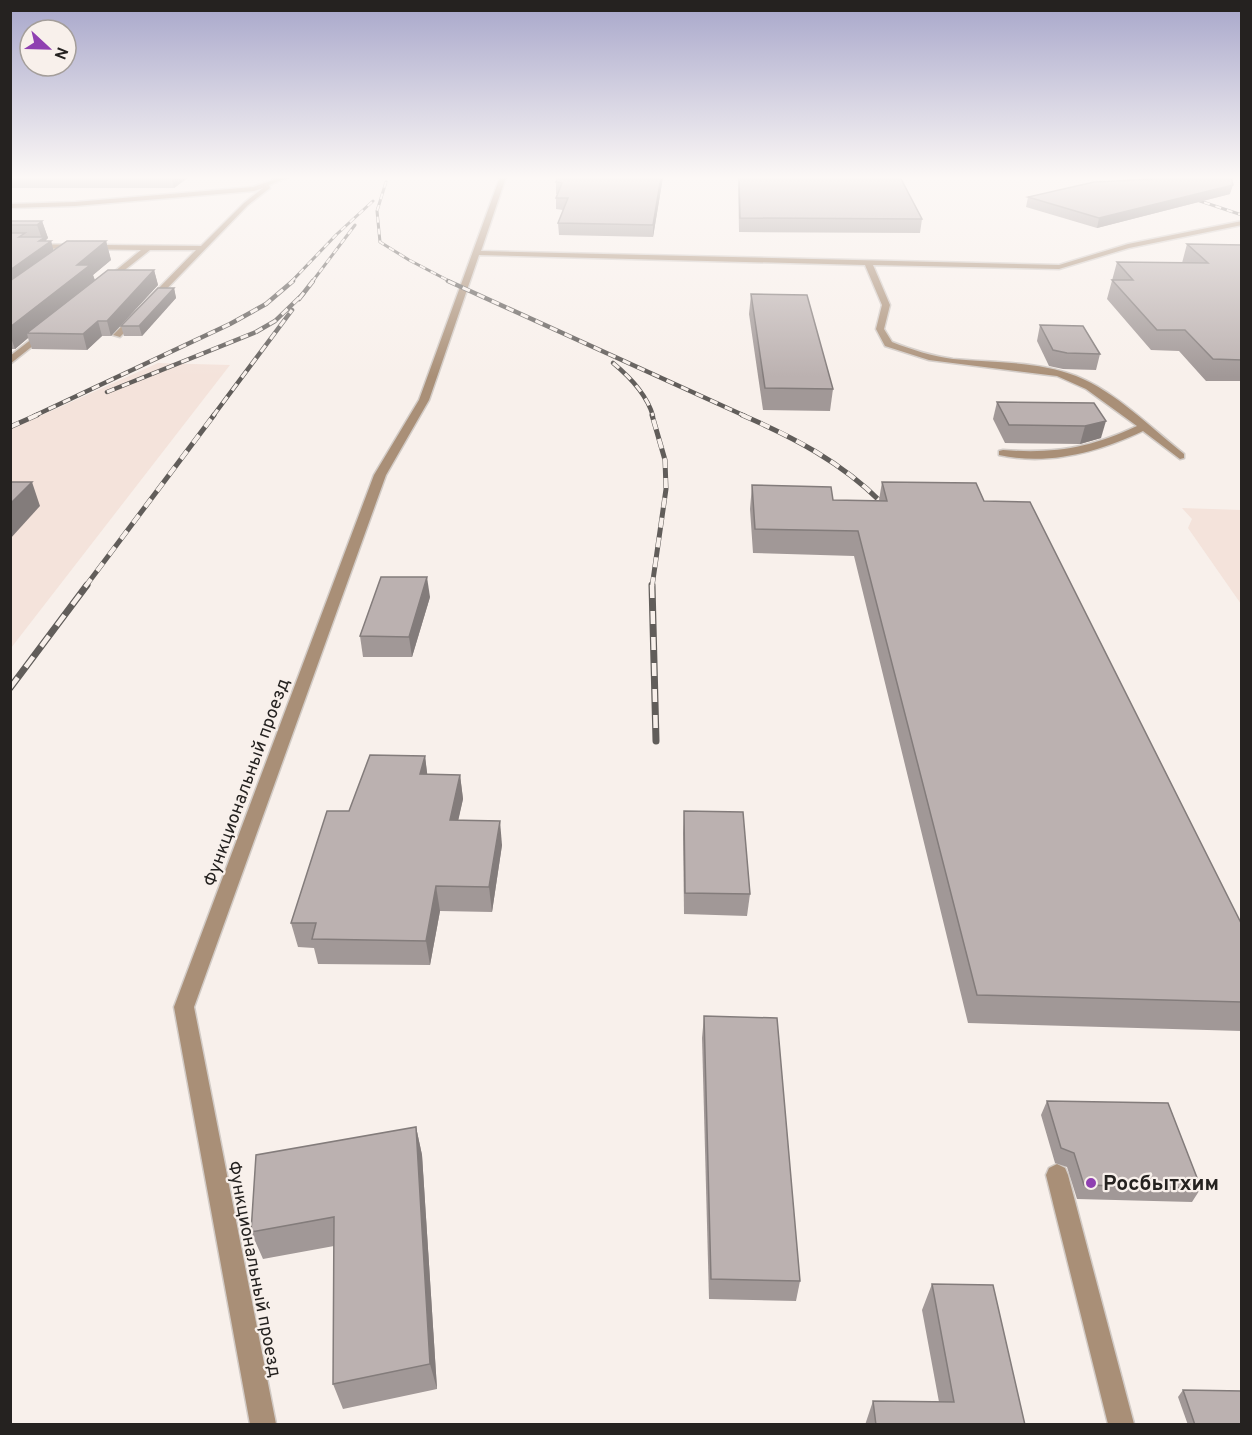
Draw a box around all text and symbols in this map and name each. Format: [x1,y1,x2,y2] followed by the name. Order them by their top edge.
[18,18,78,78] north arrow
[49,44,71,62] text: N
[199,675,296,890] street label: Функциональный проезд
[221,1159,286,1379] street label: Функциональный проезд
[1103,1171,1219,1198] place label: Росбытхим
[1084,1176,1098,1190] marker: Росбытхим

